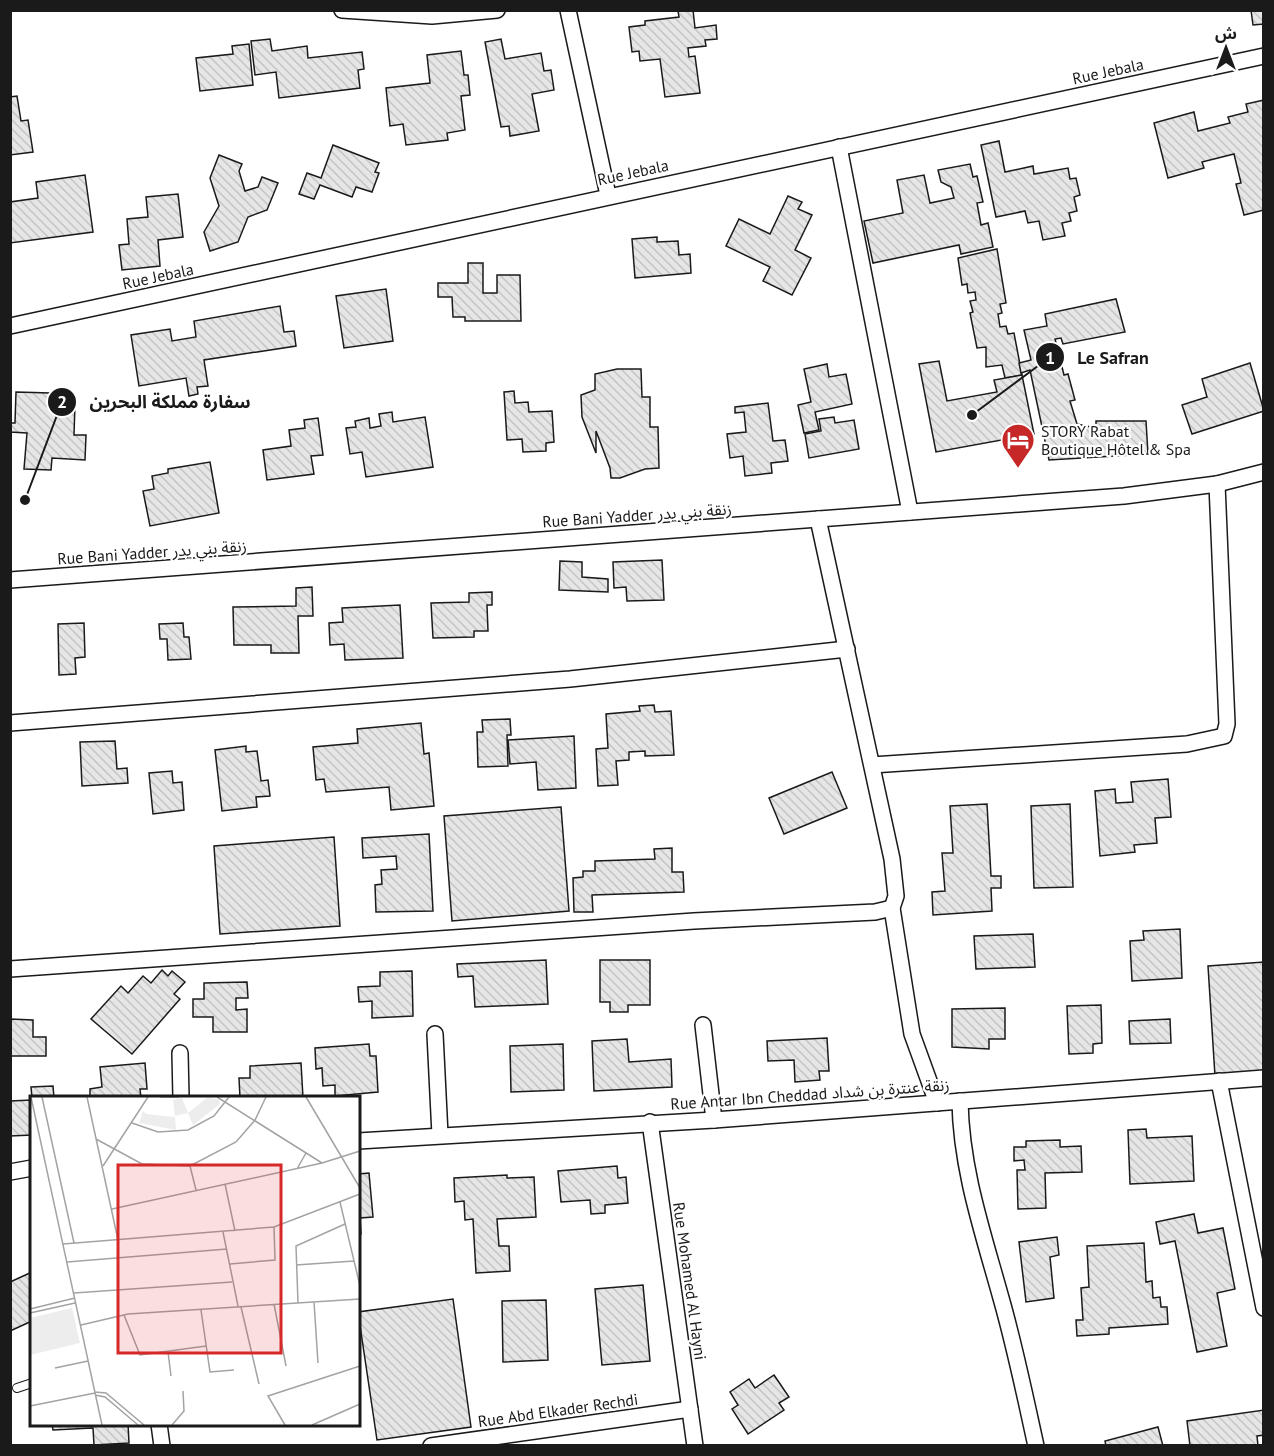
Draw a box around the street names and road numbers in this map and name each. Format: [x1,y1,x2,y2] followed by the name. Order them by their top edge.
[1071,54,1145,88] street label: Rue Jebala
[596,155,670,189] street label: Rue Jebala
[121,259,195,293] street label: Rue Jebala
[542,498,733,534] street label: Rue Bani Yadder زنقة بني يدر
[57,535,248,571] street label: Rue Bani Yadder زنقة بني يدر
[670,1074,950,1114] street label: Rue Antar Ibn Cheddad زنقة عنترة بن شداد
[669,1201,711,1361] street label: Rue Mohamed Al Hayni
[477,1389,639,1431] street label: Rue Abd Elkader Rechdi

